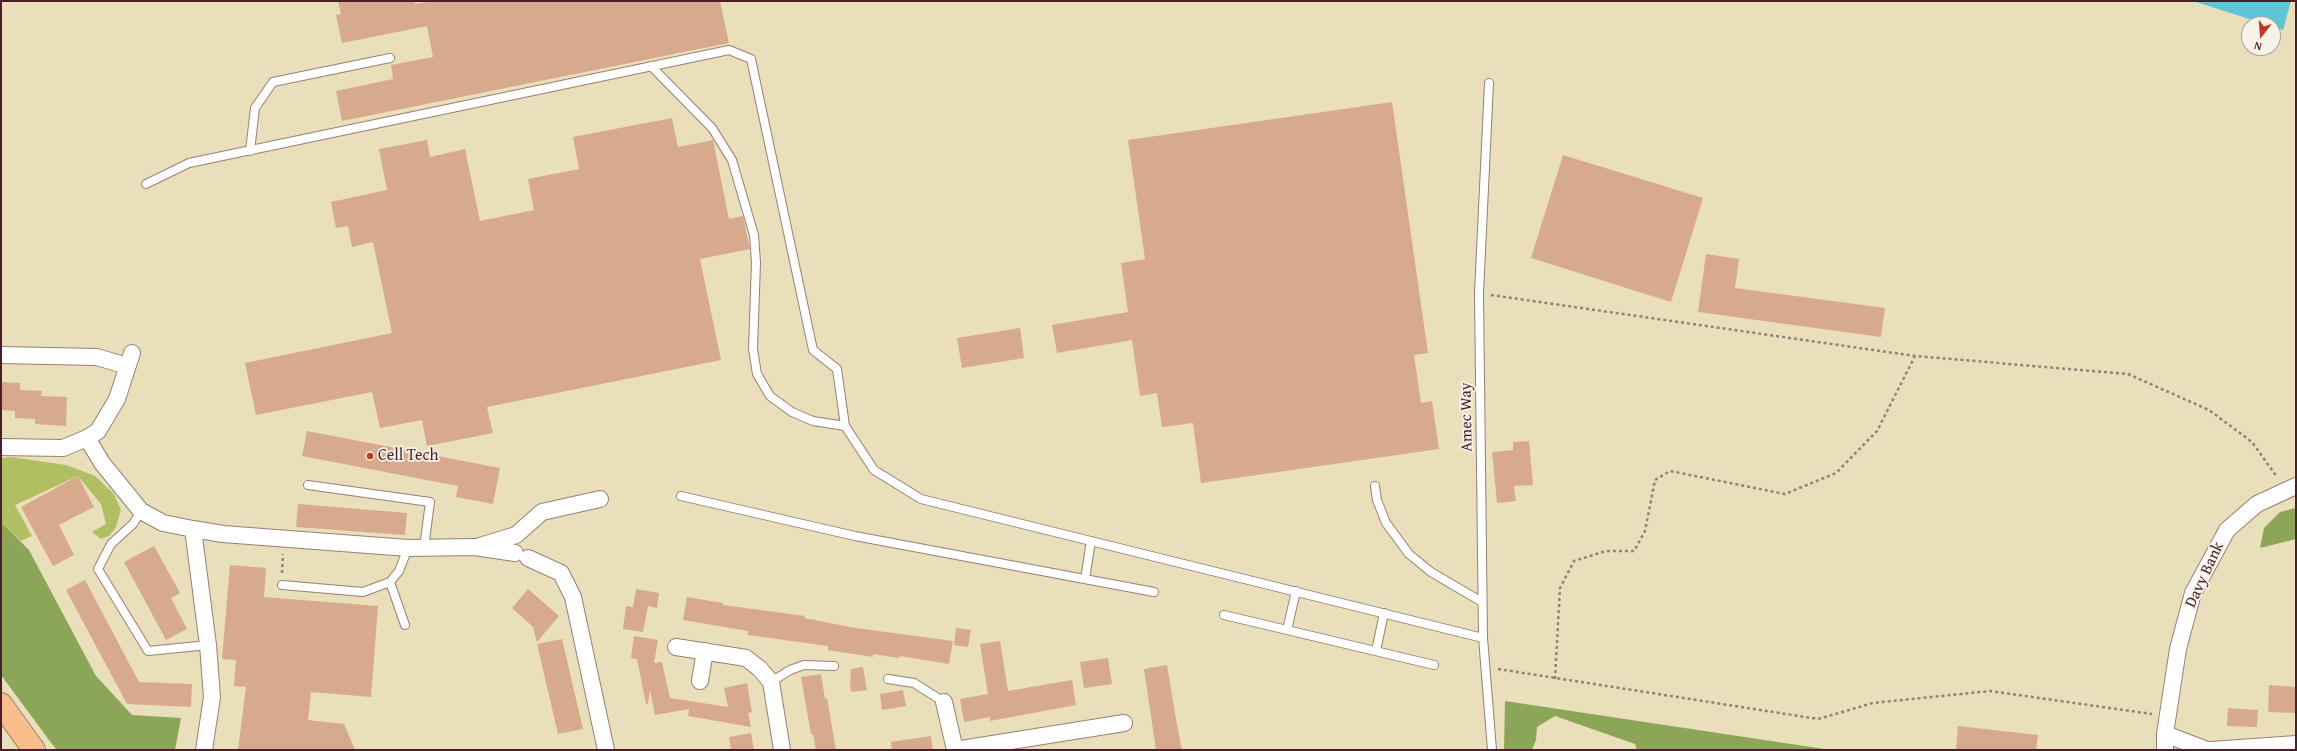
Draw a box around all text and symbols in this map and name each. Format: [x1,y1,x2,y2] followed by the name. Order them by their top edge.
[2241,16,2281,56] north arrow
[2252,38,2264,55] text: N
[1457,382,1477,452] street label: Amec Way
[378,446,438,466] place label: Cell Tech
[365,451,375,461] marker: Cell Tech
[2181,539,2229,611] street label: Davy Bank

